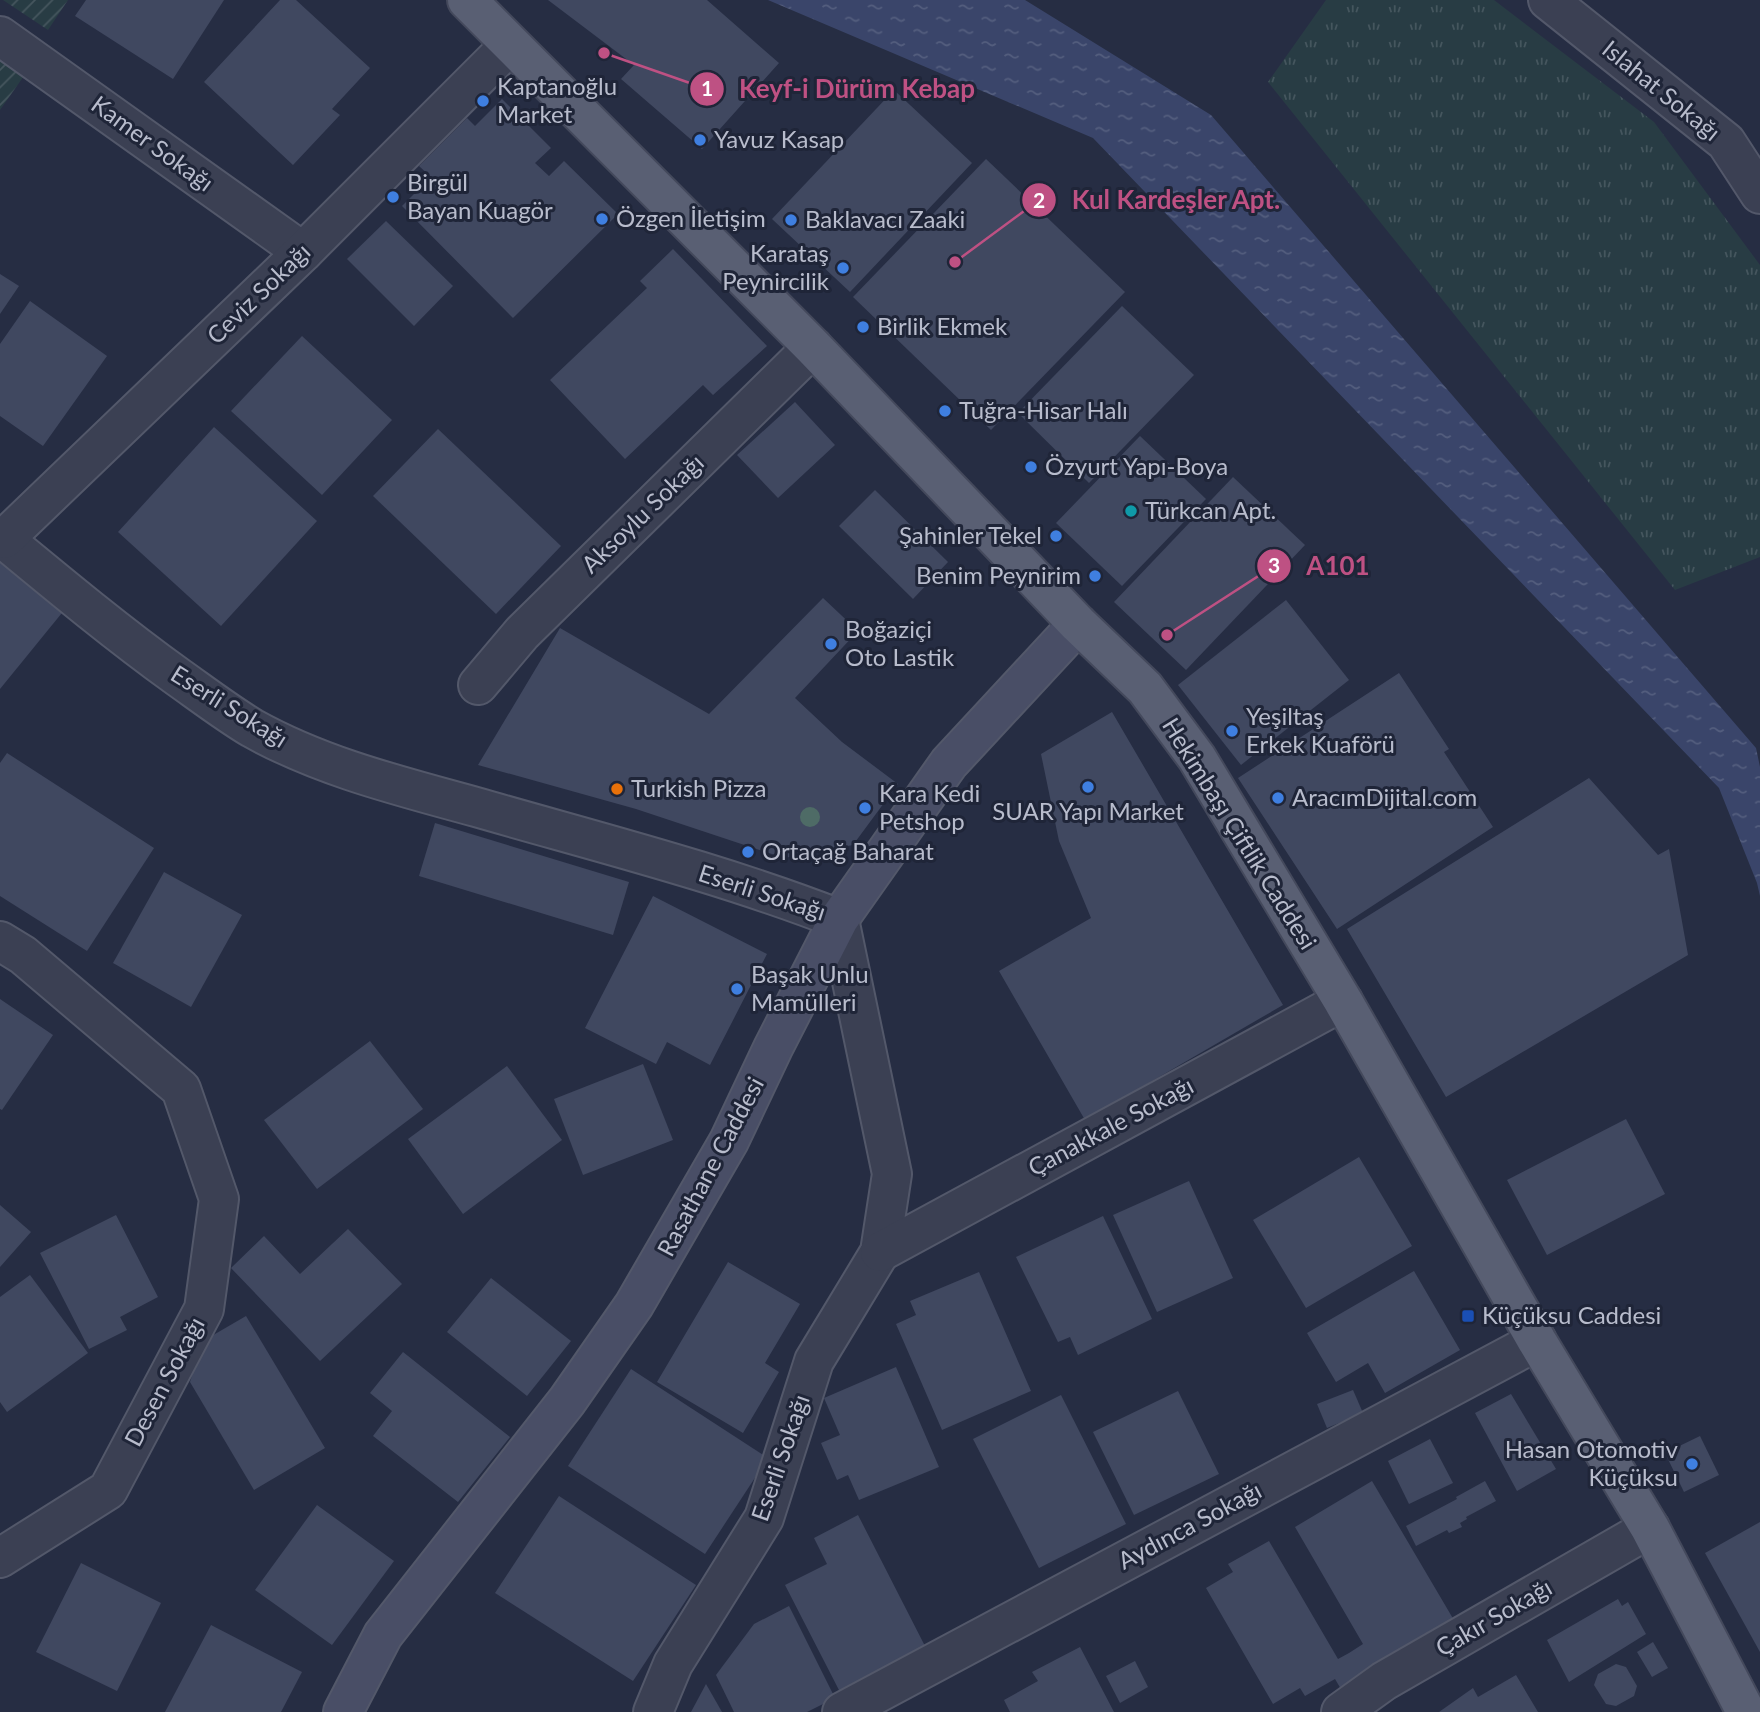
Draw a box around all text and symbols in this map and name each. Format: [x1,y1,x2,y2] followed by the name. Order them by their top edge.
[1597,34,1727,146] street label: Islahat Sokağı
[690,65,989,112] callout: Keyf-i Dürüm Kebap
[497,71,617,128] place label: Kaptanoğlu Market
[739,72,975,104] text: Keyf-i Dürüm Kebap
[701,75,713,100] text: 1
[86,89,219,197] street label: Kamer Sokağı
[475,93,491,109] marker: Kaptanoğlu Market
[714,124,844,153] place label: Yavuz Kasap
[692,132,708,148] marker: Yavuz Kasap
[407,167,553,224] place label: Birgül Bayan Kuagör
[1022,177,1295,224] callout: Kul Kardeşler Apt.
[1072,183,1280,215] text: Kul Kardeşler Apt.
[1033,187,1045,212] text: 2
[385,189,401,205] marker: Birgül Bayan Kuagör
[616,203,766,232] place label: Özgen İletişim
[805,204,965,233] place label: Baklavacı Zaaki
[594,211,610,227] marker: Özgen İletişim
[783,212,799,228] marker: Baklavacı Zaaki
[200,237,316,349] street label: Ceviz Sokağı
[722,238,830,295] place label: Karataş Peynircilik
[835,260,851,276] marker: Karataş Peynircilik
[877,311,1008,340] place label: Birlik Ekmek
[855,319,871,335] marker: Birlik Ekmek
[959,395,1128,424] place label: Tuğra-Hisar Halı
[937,403,953,419] marker: Tuğra-Hisar Halı
[575,447,709,578] street label: Aksoylu Sokağı
[1045,451,1228,480] place label: Özyurt Yapı-Boya
[1023,459,1039,475] marker: Özyurt Yapı-Boya
[1145,495,1276,524] place label: Türkcan Apt.
[1123,503,1139,519] marker: Türkcan Apt.
[899,520,1042,549] place label: Şahinler Tekel
[1048,528,1064,544] marker: Şahinler Tekel
[1257,542,1383,589] callout: A101
[1305,549,1370,581] text: A101
[1268,552,1280,577] text: 3
[916,560,1081,589] place label: Benim Peynirim
[1087,568,1103,584] marker: Benim Peynirim
[845,614,955,671] place label: Boğaziçi Oto Lastik
[823,636,839,652] marker: Boğaziçi Oto Lastik
[166,658,293,753] street label: Eserli Sokağı
[1246,701,1395,758] place label: Yeşiltaş Erkek Kuaförü
[1157,712,1323,954] street label: Hekimbaşı Çiftlik Caddesi
[1224,723,1240,739] marker: Yeşiltaş Erkek Kuaförü
[631,773,766,802] place label: Turkish Pizza
[879,778,980,835] place label: Kara Kedi Petshop
[1080,779,1096,795] marker: SUAR Yapı Market
[609,781,625,797] marker: Turkish Pizza
[1292,782,1477,811] place label: AracımDijital.com
[1270,790,1286,806] marker: AracımDijital.com
[992,796,1184,825] place label: SUAR Yapı Market
[857,800,873,816] marker: Kara Kedi Petshop
[762,836,934,865] place label: Ortaçağ Baharat
[740,844,756,860] marker: Ortaçağ Baharat
[695,857,830,926] street label: Eserli Sokağı
[751,959,869,1016] place label: Başak Unlu Mamülleri
[729,981,745,997] marker: Başak Unlu Mamülleri
[1023,1070,1198,1181] street label: Çanakkale Sokağı
[650,1072,769,1261] street label: Rasathane Caddesi
[1482,1300,1661,1329] place label: Küçüksu Caddesi
[1460,1308,1476,1324] marker: Küçüksu Caddesi
[117,1312,210,1451] street label: Desen Sokağı
[744,1390,815,1525] street label: Eserli Sokağı
[1505,1434,1679,1491] place label: Hasan Otomotiv Küçüksu
[1684,1456,1700,1472] marker: Hasan Otomotiv Küçüksu
[1113,1475,1266,1575] street label: Aydınca Sokağı
[1430,1572,1556,1662] street label: Çakır Sokağı

